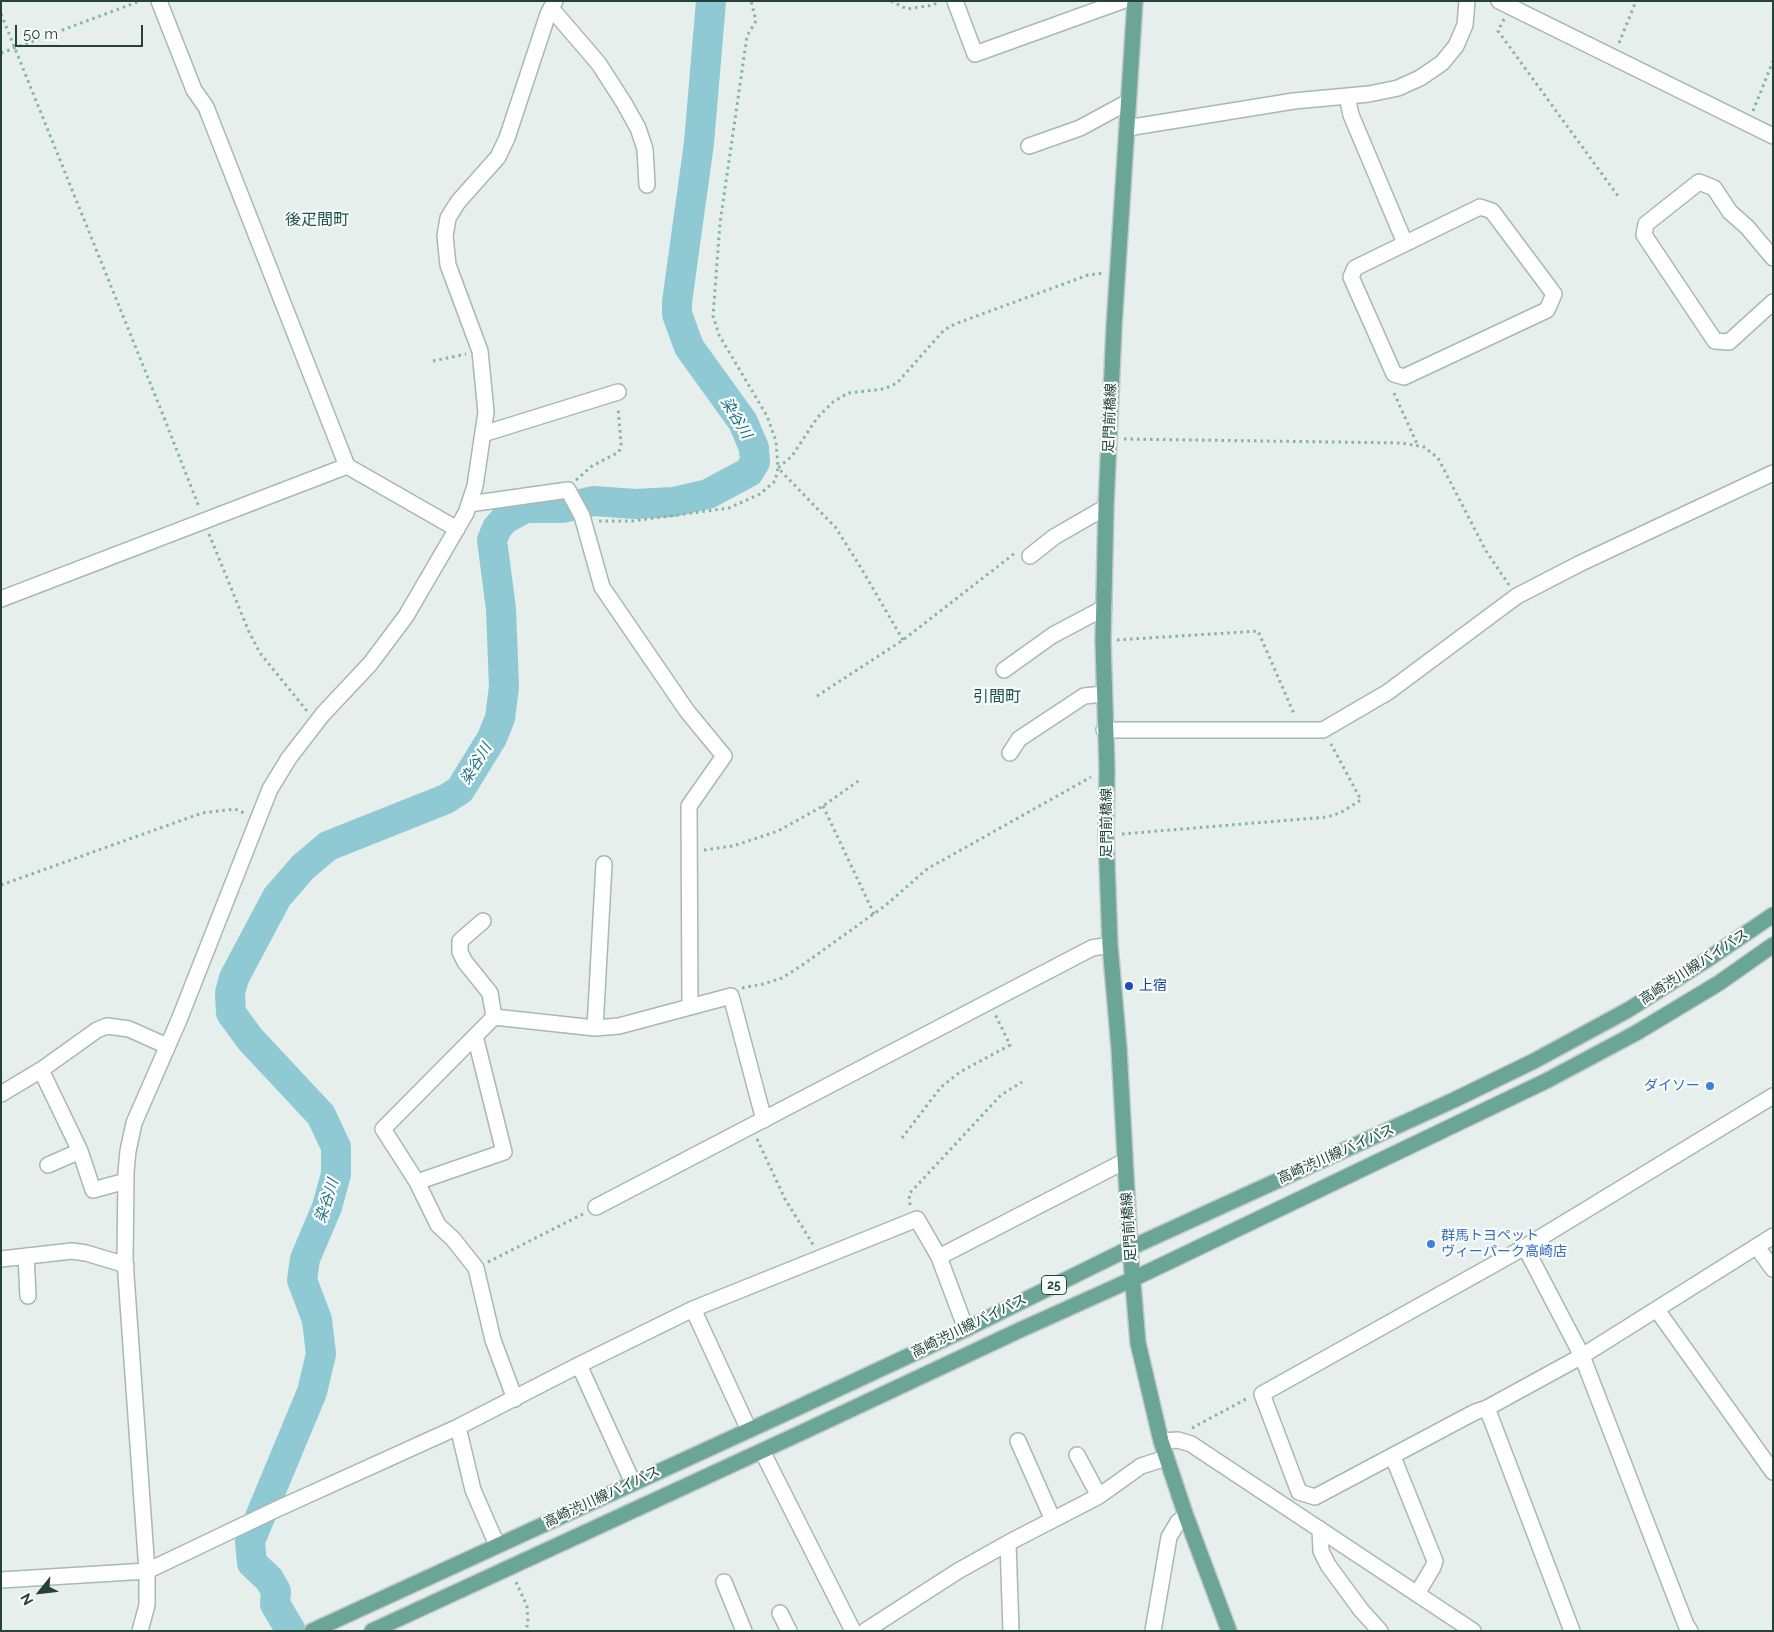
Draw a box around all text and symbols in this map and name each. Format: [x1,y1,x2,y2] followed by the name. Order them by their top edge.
[18,15,145,47] scale bar
[23,25,58,43] text: 50 m
[285,210,349,230] district label: 後疋間町
[1100,383,1120,453] street label: 足門前橋線
[717,394,755,442] water label: 染谷川
[973,687,1021,707] district label: 引間町
[456,740,496,788] water label: 染谷川
[1099,788,1115,858] street label: 足門前橋線
[1637,926,1751,1008] street label: 高崎渋川線バイパス
[1139,978,1167,994] place label: 上宿
[1123,980,1135,992] marker: 上宿
[1644,1078,1700,1094] place label: ダイソー
[1704,1080,1716,1092] marker: ダイソー
[1275,1121,1397,1187] street label: 高崎渋川線バイパス
[311,1177,343,1225] water label: 染谷川
[1118,1191,1140,1263] street label: 足門前橋線
[1441,1228,1567,1260] place label: 群馬トヨペット ヴィーパーク高崎店
[1425,1238,1437,1250] marker: 群馬トヨペット ヴィーパーク高崎店
[1042,1276,1066,1294] road number: 25
[909,1291,1029,1361] street label: 高崎渋川線バイパス
[541,1463,663,1531] street label: 高崎渋川線バイパス
[15,1567,65,1617] north arrow
[17,1591,36,1608] text: N

